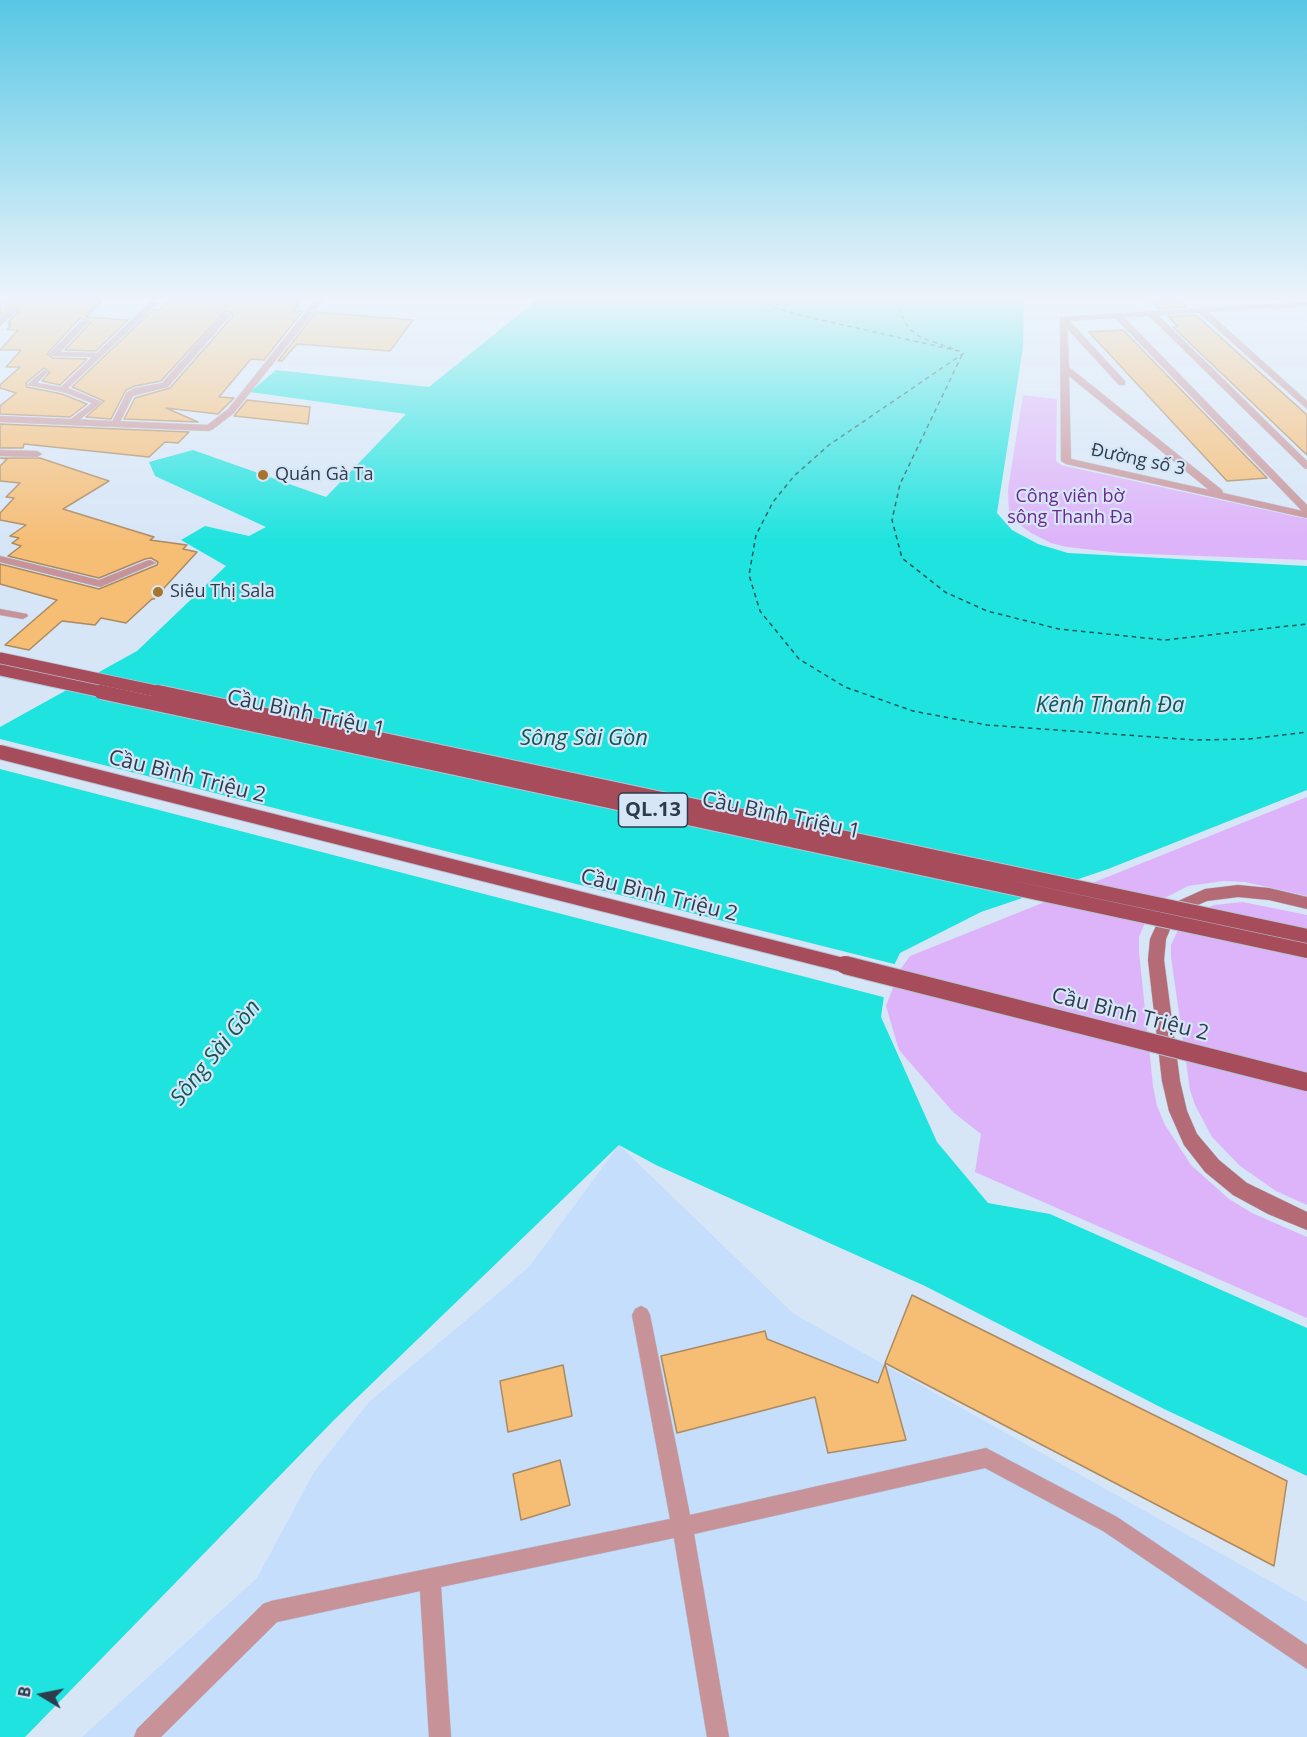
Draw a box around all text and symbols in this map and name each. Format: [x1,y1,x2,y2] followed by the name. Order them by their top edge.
[1089,439,1187,481] street label: Đường số 3
[275,464,373,486] place label: Quán Gà Ta
[256,468,270,482] marker: Quán Gà Ta
[1007,486,1133,528] park label: Công viên bờ sông Thanh Đa
[170,581,275,603] place label: Siêu Thị Sala
[151,585,165,599] marker: Siêu Thị Sala
[225,685,387,743] street label: Cầu Bình Triệu 1
[1036,693,1184,719] water label: Kênh Thanh Đa
[520,726,648,752] water label: Sông Sài Gòn
[106,745,268,809] street label: Cầu Bình Triệu 2
[700,787,862,845] street label: Cầu Bình Triệu 1
[618,793,688,827] road number: QL.13
[578,864,740,928] street label: Cầu Bình Triệu 2
[1049,983,1211,1047] street label: Cầu Bình Triệu 2
[165,995,267,1111] water label: Sông Sài Gòn
[12,1665,72,1725] north arrow
[13,1685,36,1699] text: B

